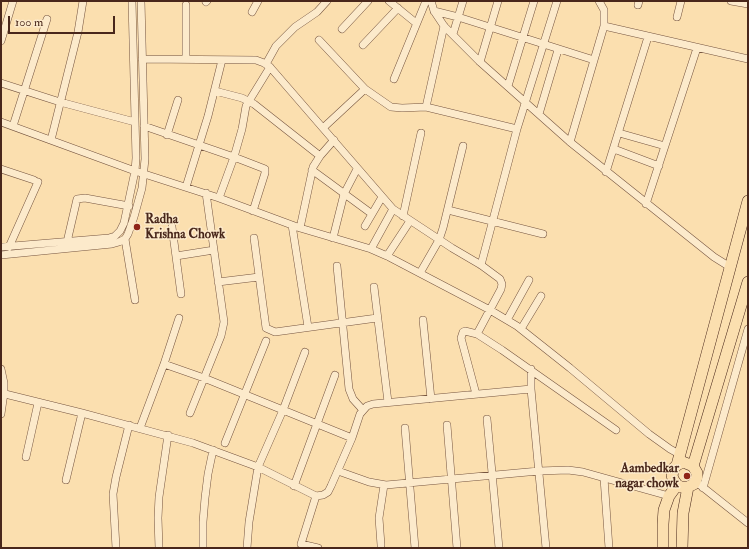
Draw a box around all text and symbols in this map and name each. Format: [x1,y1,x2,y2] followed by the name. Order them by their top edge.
[10,8,117,34] scale bar
[15,15,43,30] text: 100 m
[145,212,225,243] place label: Radha Krishna Chowk
[132,222,142,232] marker: Radha Krishna Chowk
[615,461,679,492] place label: Aambedkar nagar chowk
[682,471,692,481] marker: Aambedkar nagar chowk

